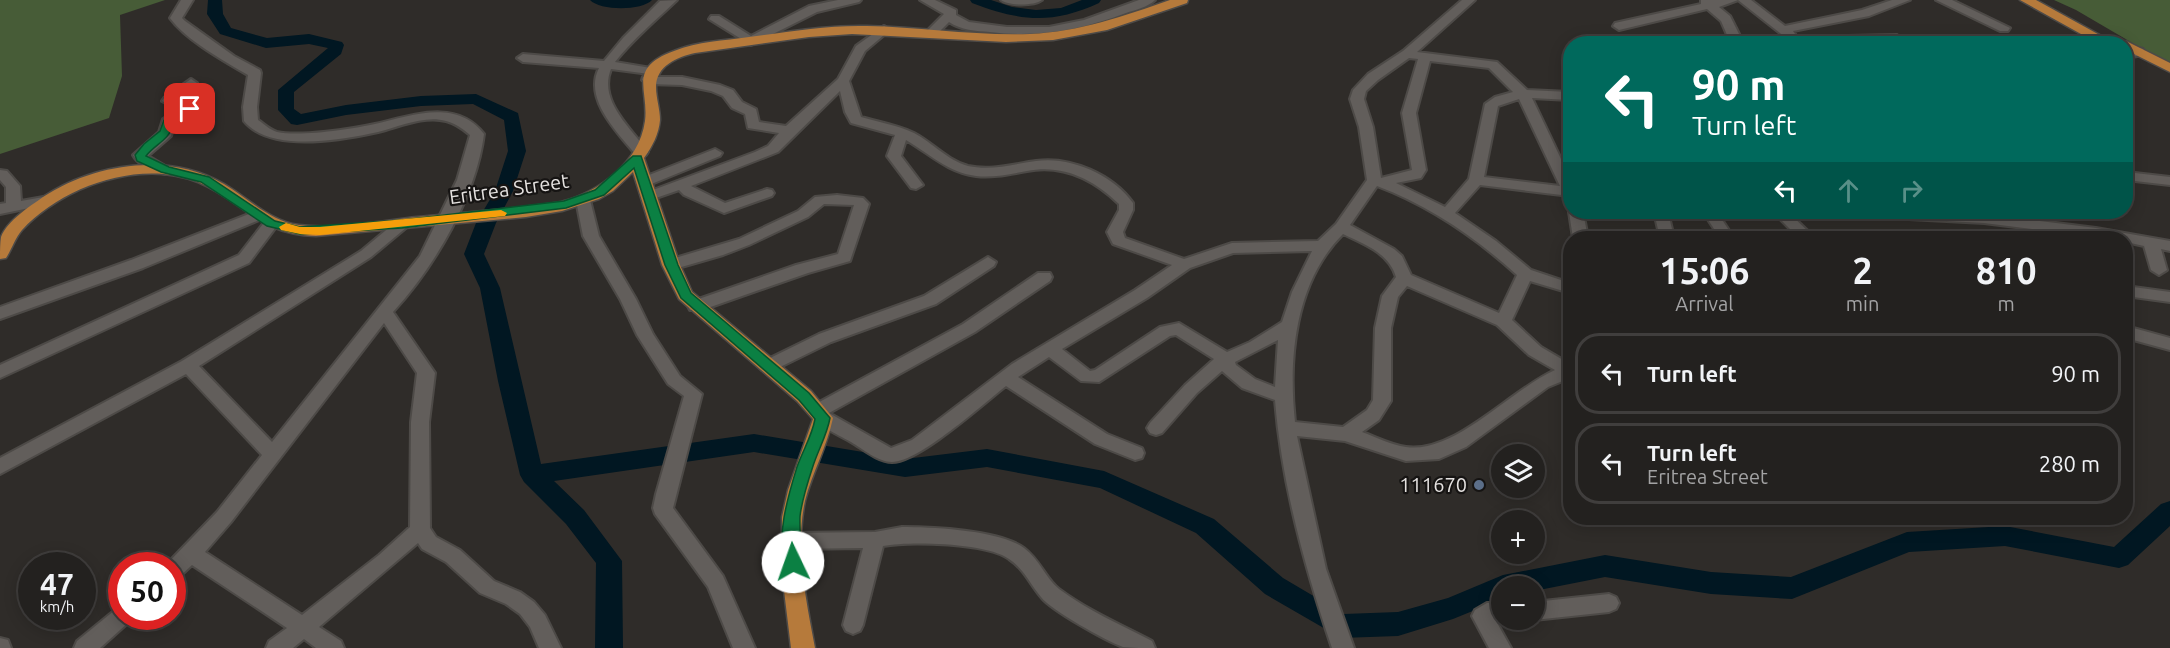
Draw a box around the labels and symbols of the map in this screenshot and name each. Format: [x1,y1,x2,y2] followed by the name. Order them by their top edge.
[164,83,215,134] pin
[448,169,570,208] street label: Eritrea Street
[1399,473,1467,496] place label: 111670
[1472,478,1486,492] marker: 111670
[761,530,825,594] position arrow
[108,552,186,630] speed limit sign: 50

